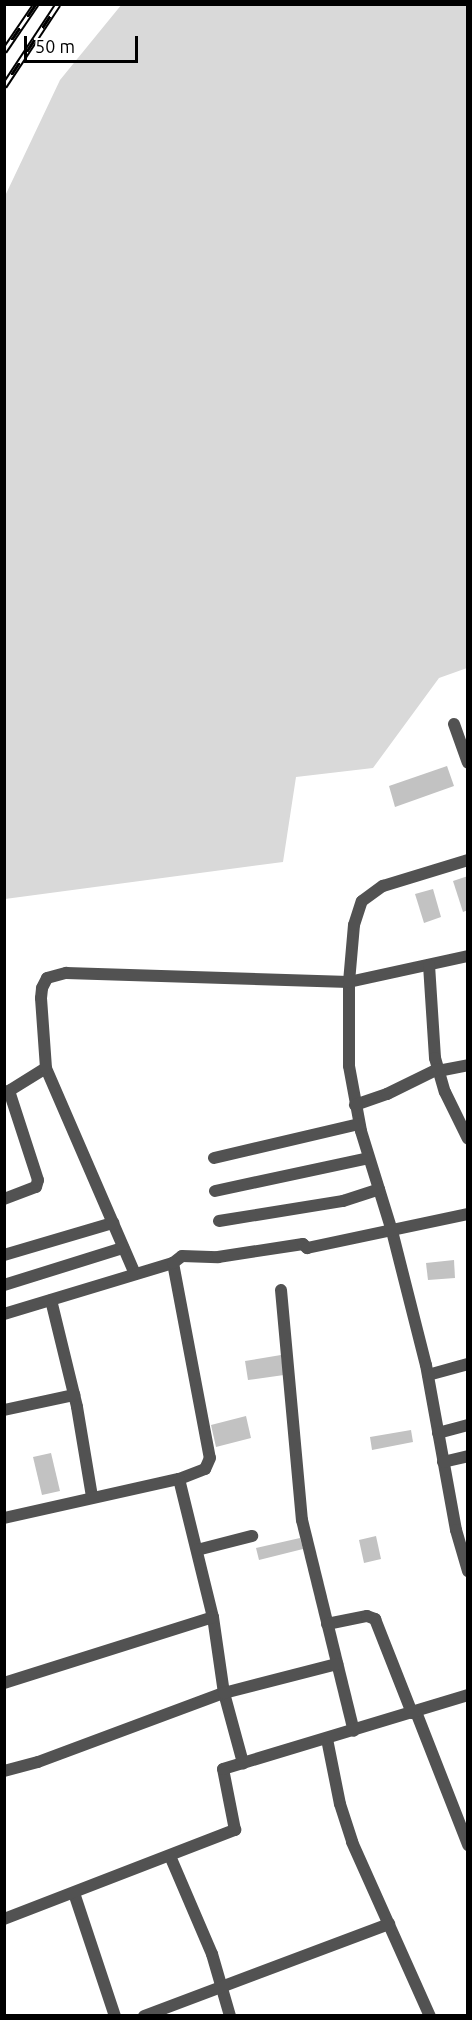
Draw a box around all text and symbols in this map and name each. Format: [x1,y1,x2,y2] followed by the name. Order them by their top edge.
[27,24,141,62] scale bar
[35,36,75,56] text: 50 m

